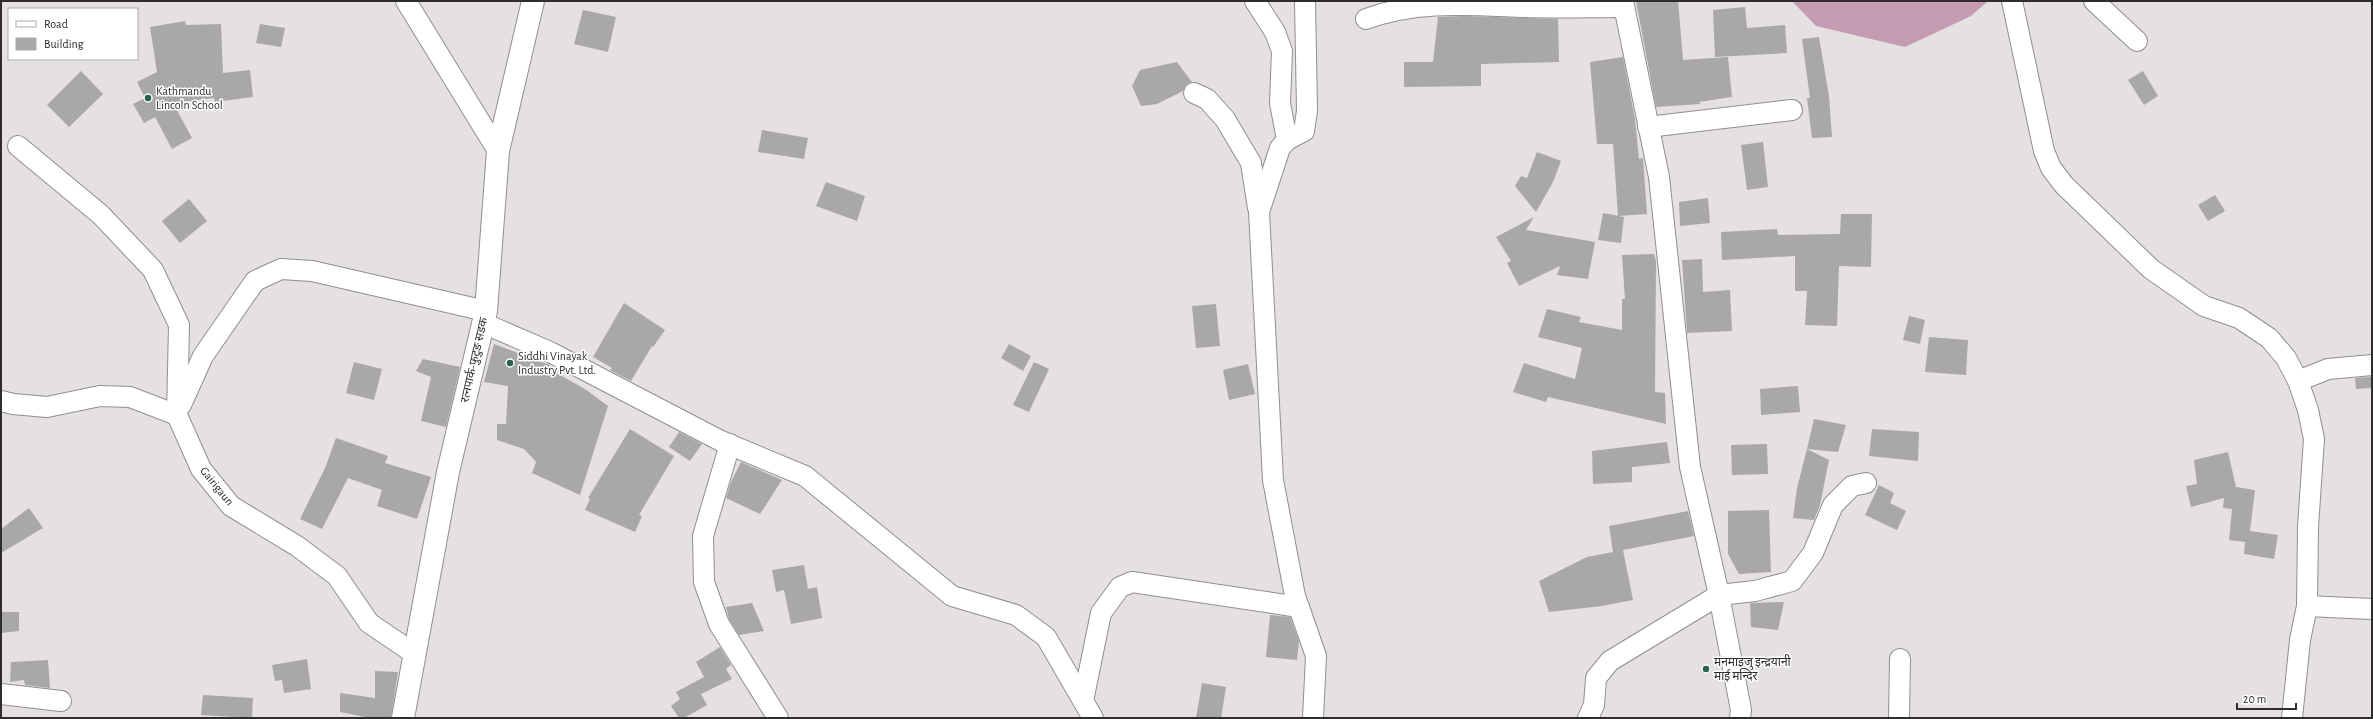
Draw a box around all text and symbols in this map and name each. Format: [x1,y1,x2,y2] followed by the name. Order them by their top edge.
[8,8,138,60] legend
[44,18,68,30] text: Road
[44,38,84,50] text: Building
[156,85,223,111] place label: Kathmandu Lincoln School
[143,93,153,103] marker: Kathmandu Lincoln School
[457,315,492,404] street label: रत्नपार्क-फुटुङ सडक
[518,350,596,377] place label: Siddhi Vinayak Industry Pvt. Ltd.
[505,358,515,368] marker: Siddhi Vinayak Industry Pvt. Ltd.
[198,464,236,508] street label: Gairigaun
[1714,654,1792,683] place label: मनमाइजु इन्द्रयानी माई मन्दिर
[1701,664,1711,674] marker: मनमाइजु इन्द्रयानी माई मन्दिर
[2237,685,2296,711] scale bar
[2243,693,2266,705] text: 20 m

